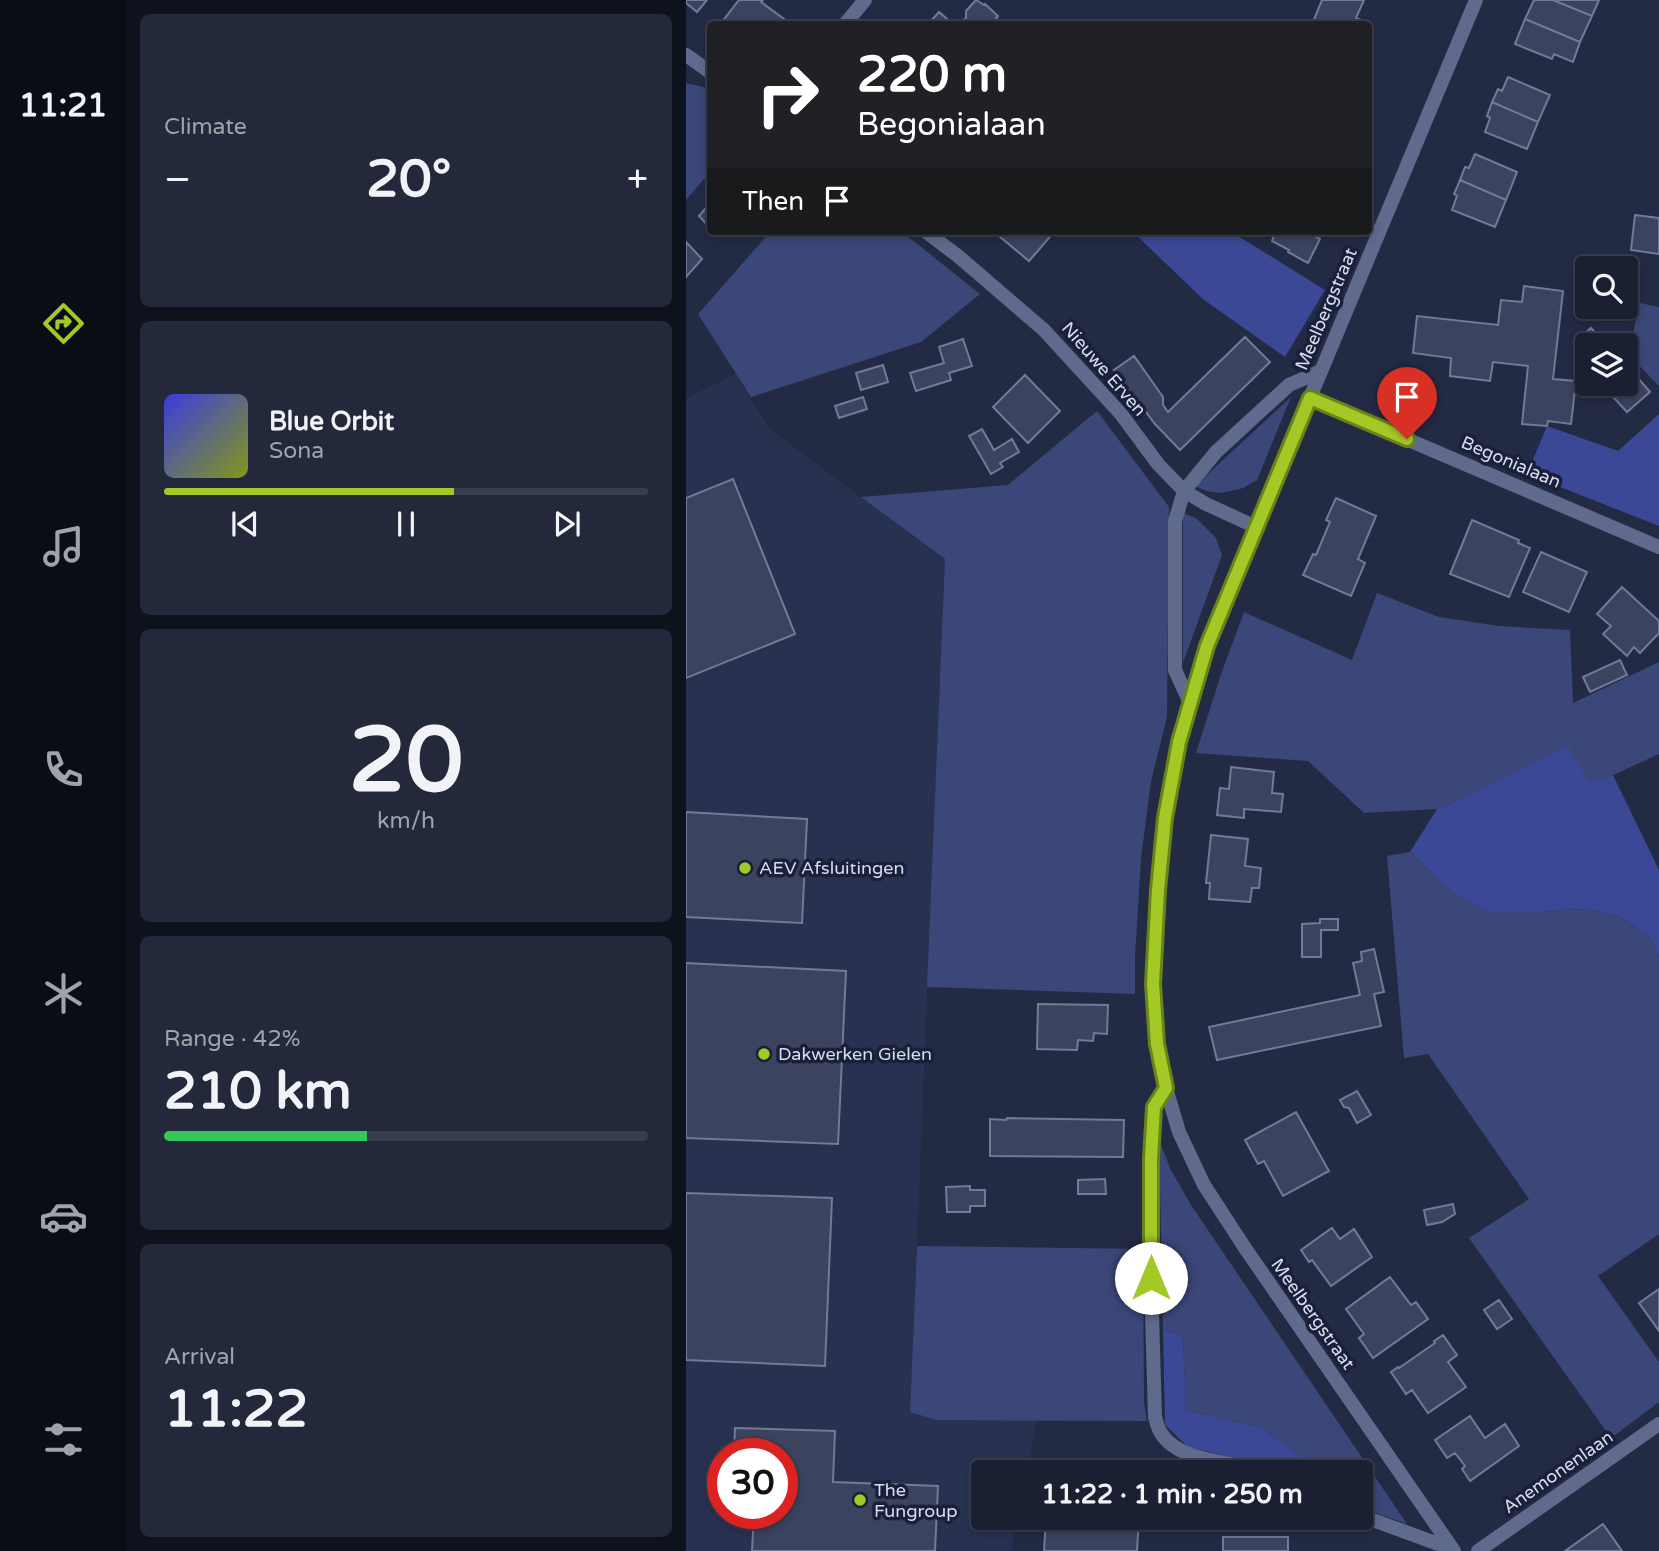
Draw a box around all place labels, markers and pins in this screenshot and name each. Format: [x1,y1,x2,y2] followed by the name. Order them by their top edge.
[1377,367,1437,439] pin
[759,857,904,879] place label: AEV Afsluitingen
[737,860,753,876] marker: AEV Afsluitingen
[778,1043,932,1065] place label: Dakwerken Gielen
[756,1046,772,1062] marker: Dakwerken Gielen
[874,1479,957,1522] place label: The Fungroup
[852,1492,868,1508] marker: The Fungroup

